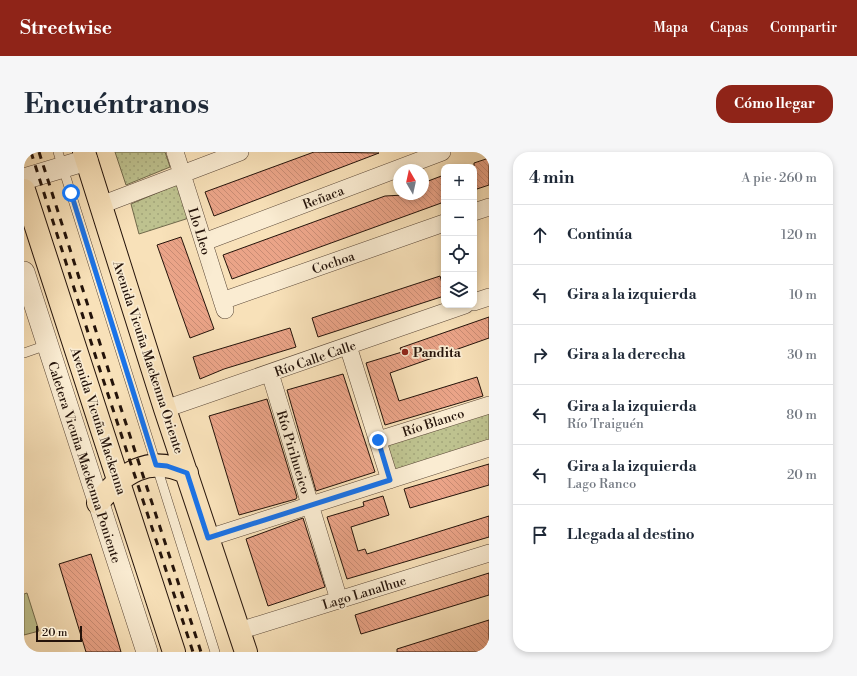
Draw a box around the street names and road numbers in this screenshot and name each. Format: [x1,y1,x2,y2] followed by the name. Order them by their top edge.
[300,183,347,213] street label: Reñaca
[184,206,214,257] street label: Llo Lleo
[310,248,357,278] street label: Cochoa
[109,258,187,456] street label: Avenida Vicuña Mackenna Oriente
[272,337,359,380] street label: Río Calle Calle
[66,345,130,497] street label: Avenida Vicuña Mackenna
[44,360,124,566] street label: Caletera Vicuña Mackenna Poniente
[400,405,466,441] street label: Río Blanco
[273,409,313,496] street label: Río Pirihueico
[320,572,409,613] street label: Lago Lanalhue

